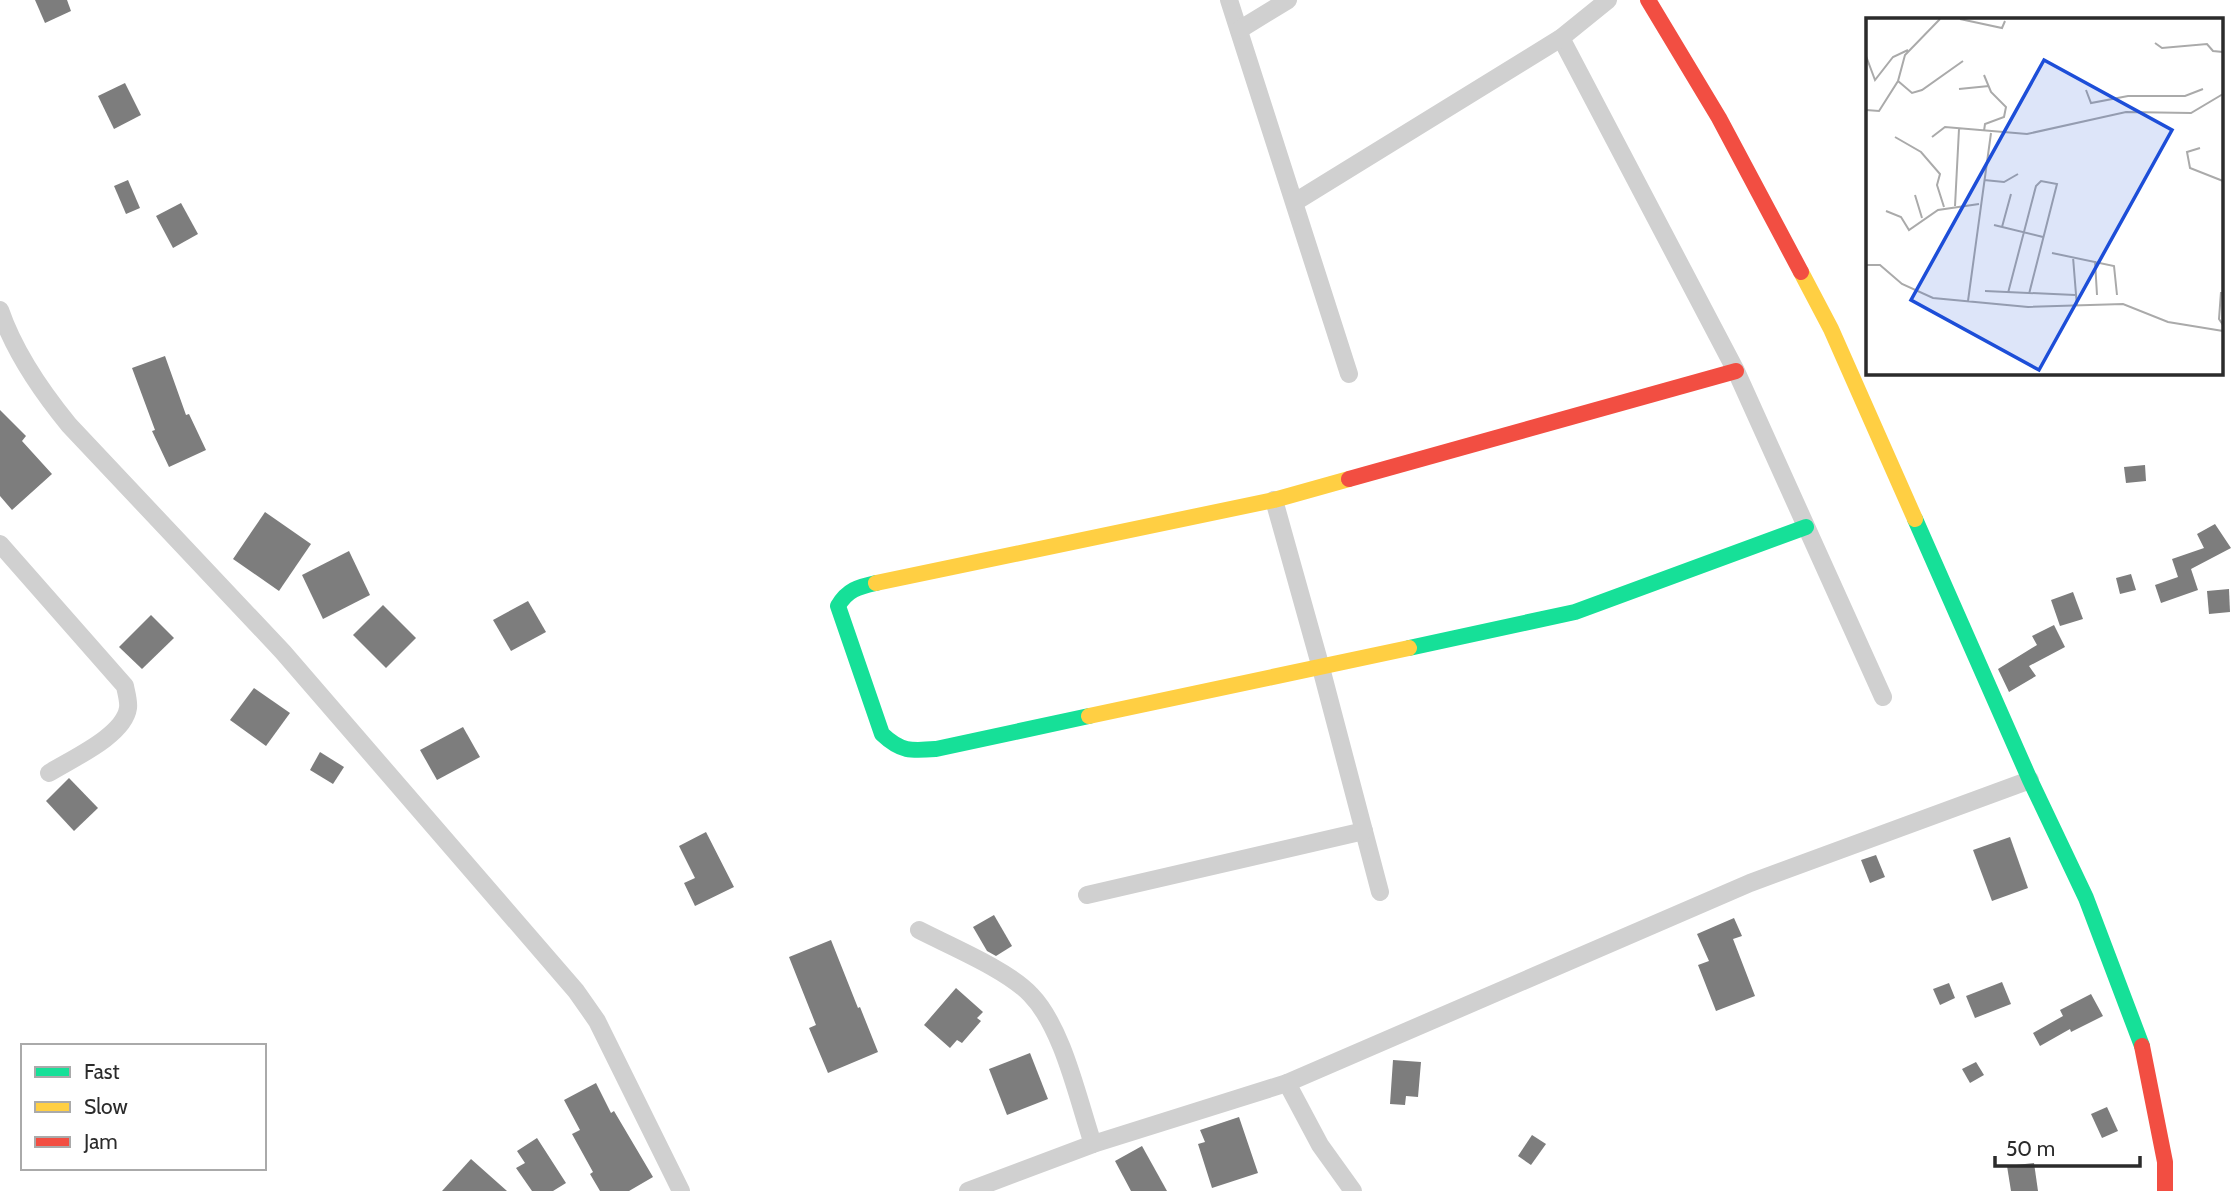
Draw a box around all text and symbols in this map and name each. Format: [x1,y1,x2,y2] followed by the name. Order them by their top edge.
[1866,18,2222,374] inset map
[21,1044,266,1170] legend
[84,1059,120,1084] text: Fast
[84,1094,128,1119] text: Slow
[1995,1124,2140,1168] scale bar
[83,1129,118,1154] text: Jam
[2006,1136,2055,1161] text: 50 m

